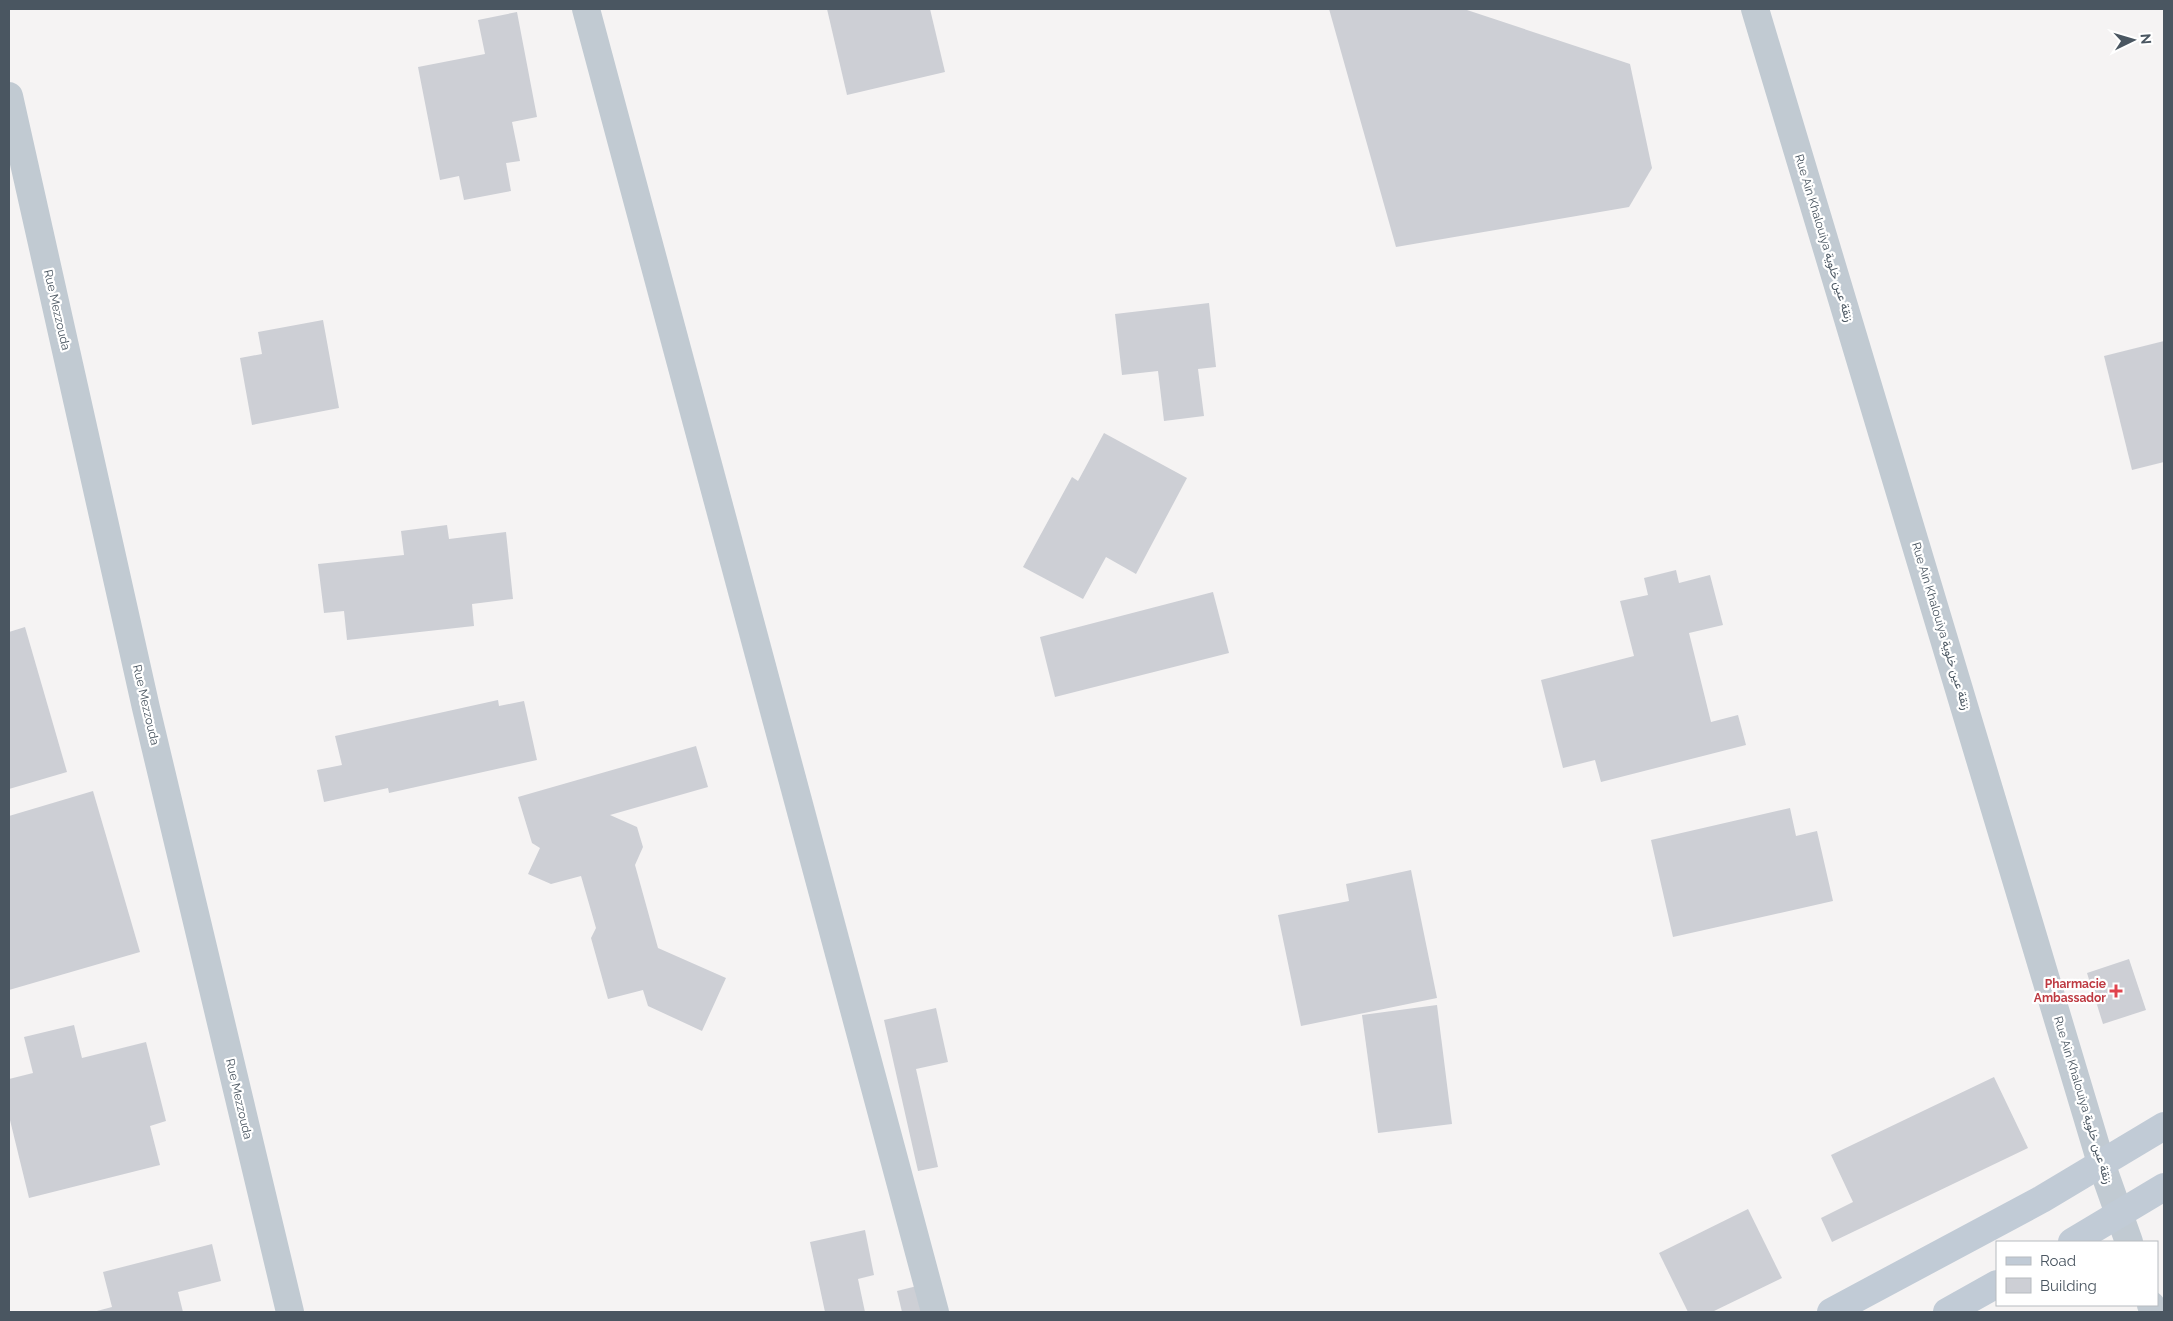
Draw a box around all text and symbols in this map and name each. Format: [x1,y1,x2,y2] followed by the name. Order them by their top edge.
[2108,15,2158,65] north arrow
[2138,33,2154,45] text: N
[1791,152,1856,324] street label: Rue Ain Khalouiya زنقة عين خلوية
[41,268,73,352] street label: Rue Mezzouda
[1908,540,1973,712] street label: Rue Ain Khalouiya زنقة عين خلوية
[130,663,162,747] street label: Rue Mezzouda
[2034,977,2106,1005] place label: Pharmacie Ambassador
[2110,985,2122,997] marker: Pharmacie Ambassador
[2050,1014,2115,1186] street label: Rue Ain Khalouiya زنقة عين خلوية
[223,1057,255,1141] street label: Rue Mezzouda
[1996,1241,2158,1306] legend
[2040,1252,2076,1270] text: Road
[2040,1277,2097,1295] text: Building

